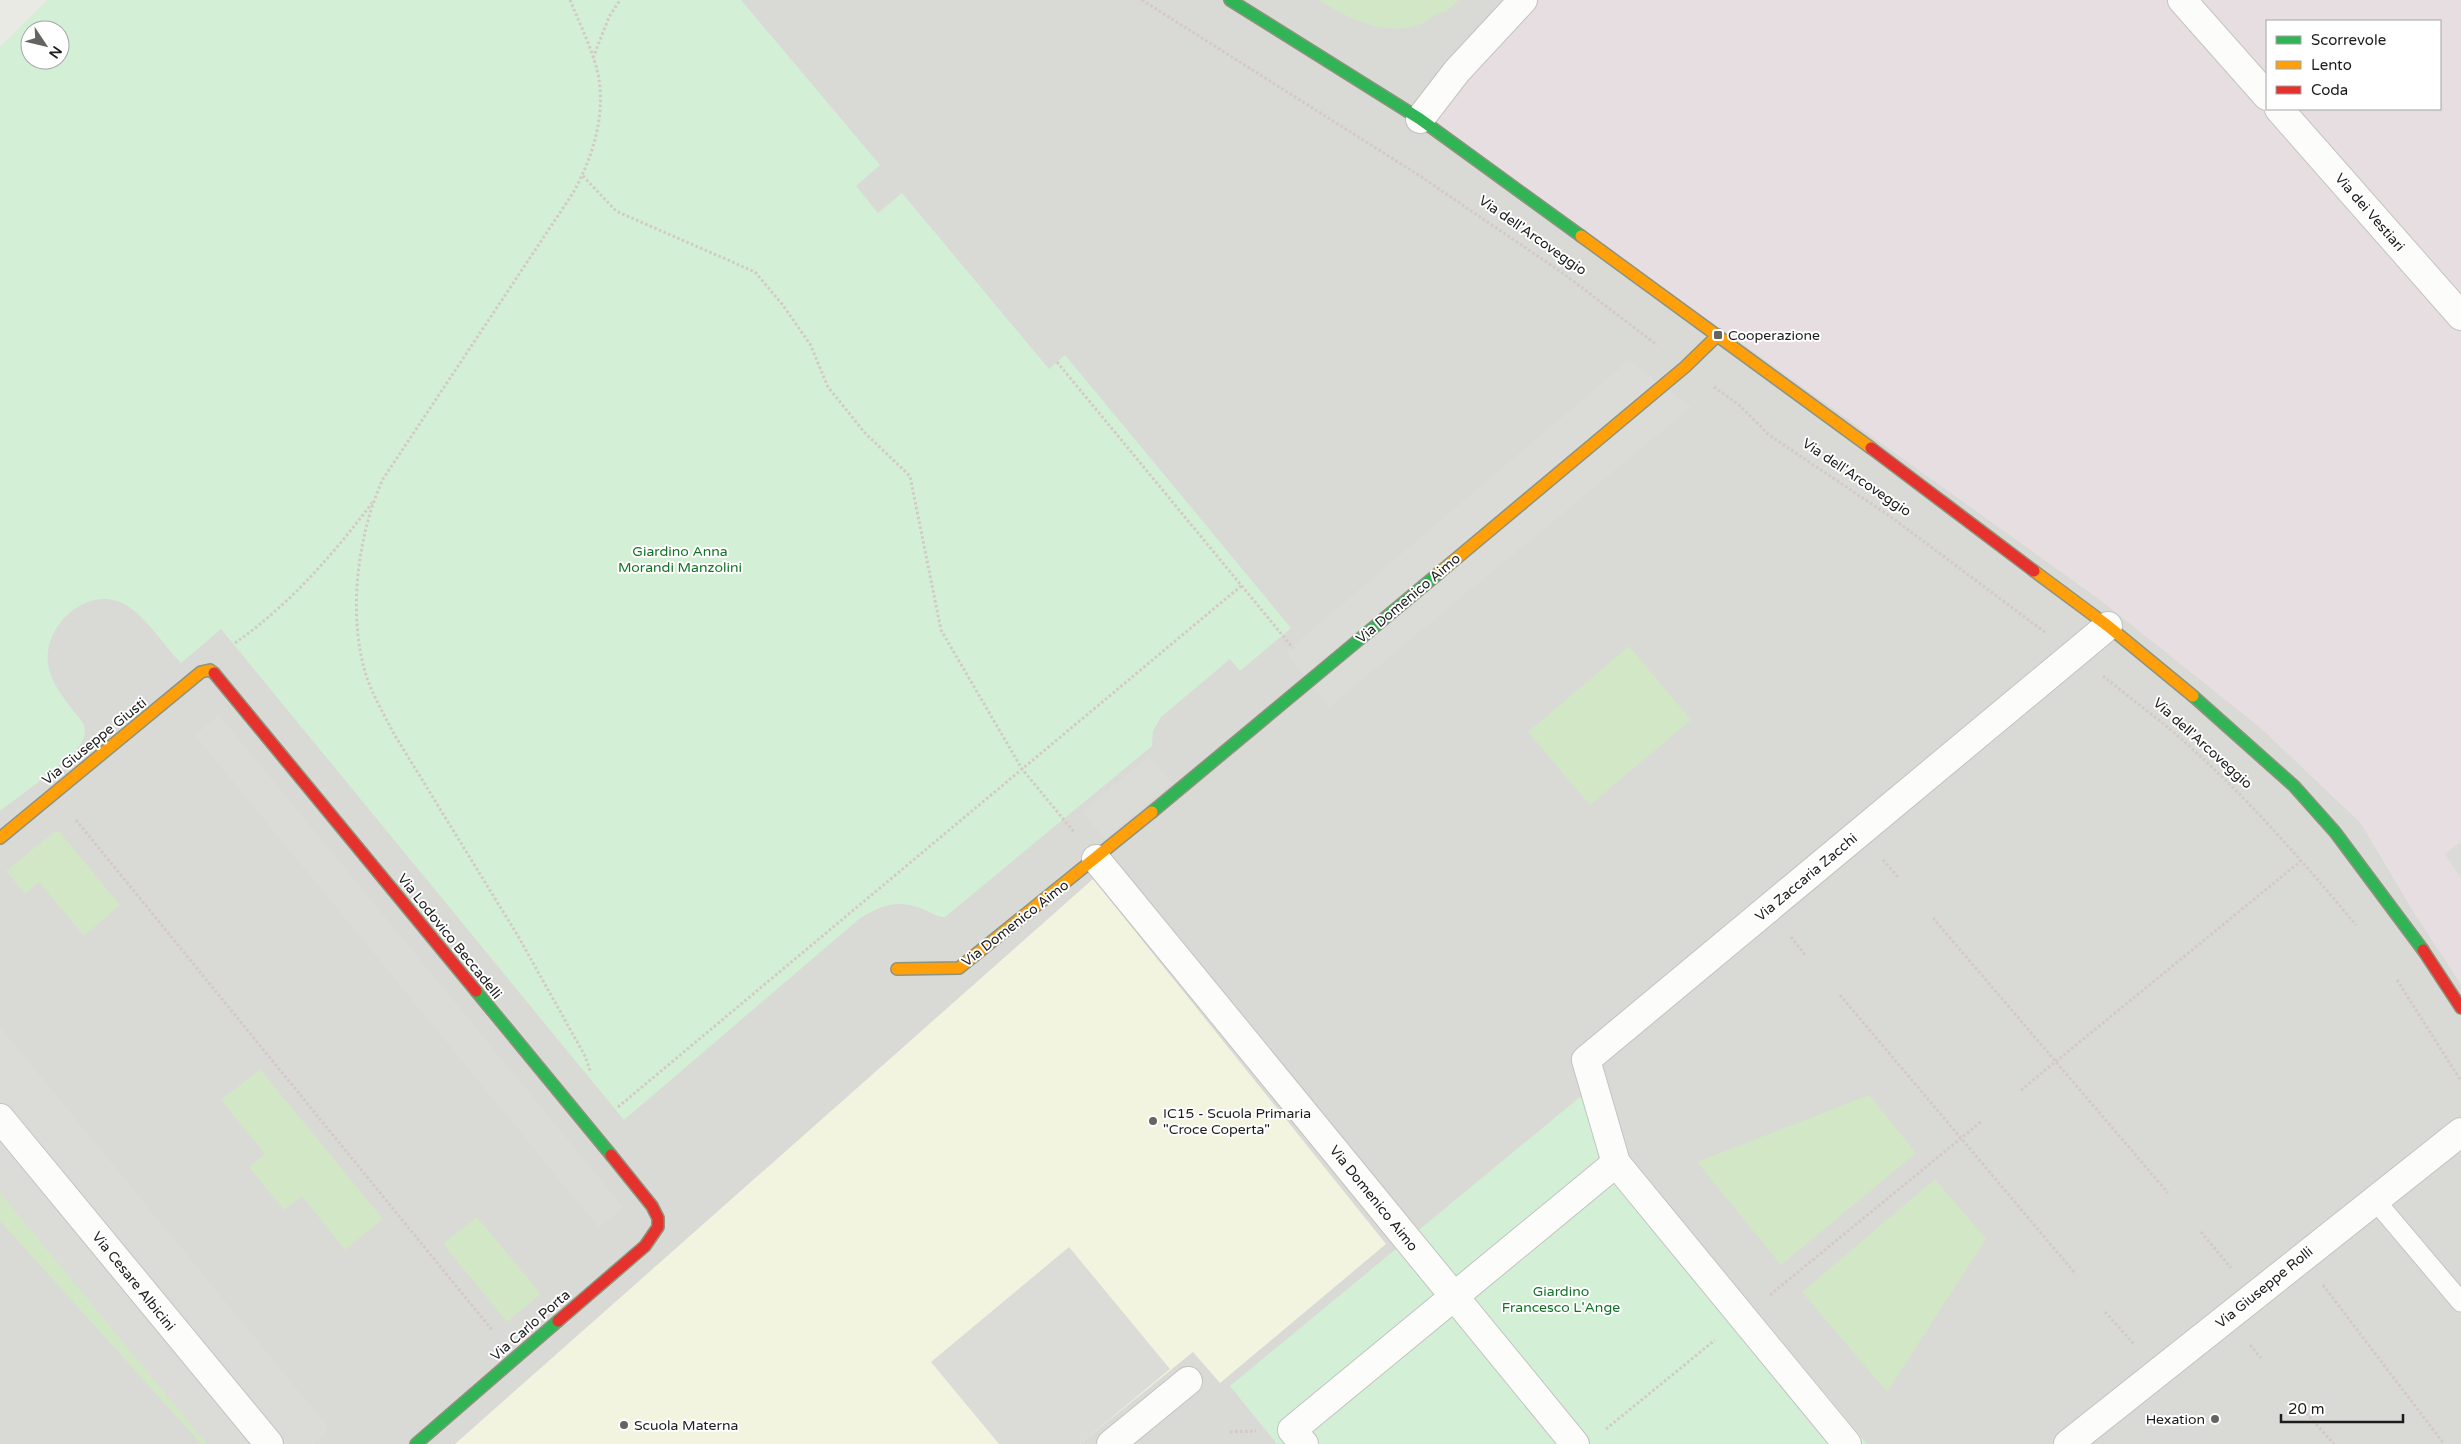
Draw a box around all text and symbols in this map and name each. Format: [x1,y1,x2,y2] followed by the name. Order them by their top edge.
[20,20,70,70] north arrow
[2266,20,2441,110] legend
[2311,31,2386,49] text: Scorrevole
[45,43,65,62] text: N
[2311,56,2352,74] text: Lento
[2311,81,2348,99] text: Coda
[2331,170,2408,255] street label: Via dei Vestiari
[1476,192,1590,279] street label: Via dell'Arcoveggio
[1728,327,1820,344] place label: Cooperazione
[1712,329,1724,341] marker: Cooperazione
[1799,435,1914,520] street label: Via dell'Arcoveggio
[618,543,742,576] park label: Giardino Anna Morandi Manzolini
[1353,550,1464,647] street label: Via Domenico Aimo
[39,694,150,789] street label: Via Giuseppe Giusti
[2150,694,2256,792] street label: Via dell'Arcoveggio
[1752,830,1861,925] street label: Via Zaccaria Zacchi
[394,870,505,1002] street label: Via Lodovico Beccadelli
[959,876,1072,970] street label: Via Domenico Aimo
[1163,1105,1311,1138] place label: IC15 - Scuola Primaria "Croce Coperta"
[1147,1115,1159,1127] marker: IC15 - Scuola Primaria "Croce Coperta"
[1326,1142,1421,1255] street label: Via Domenico Aimo
[88,1228,179,1334] street label: Via Cesare Albicini
[2212,1243,2316,1332] street label: Via Giuseppe Rolli
[1502,1283,1620,1316] park label: Giardino Francesco L'Ange
[487,1286,573,1364] street label: Via Carlo Porta
[2281,1392,2404,1424] scale bar
[2288,1400,2325,1418] text: 20 m
[2146,1411,2205,1428] place label: Hexation
[2209,1413,2221,1425] marker: Hexation
[634,1417,738,1434] place label: Scuola Materna
[618,1419,630,1431] marker: Scuola Materna

